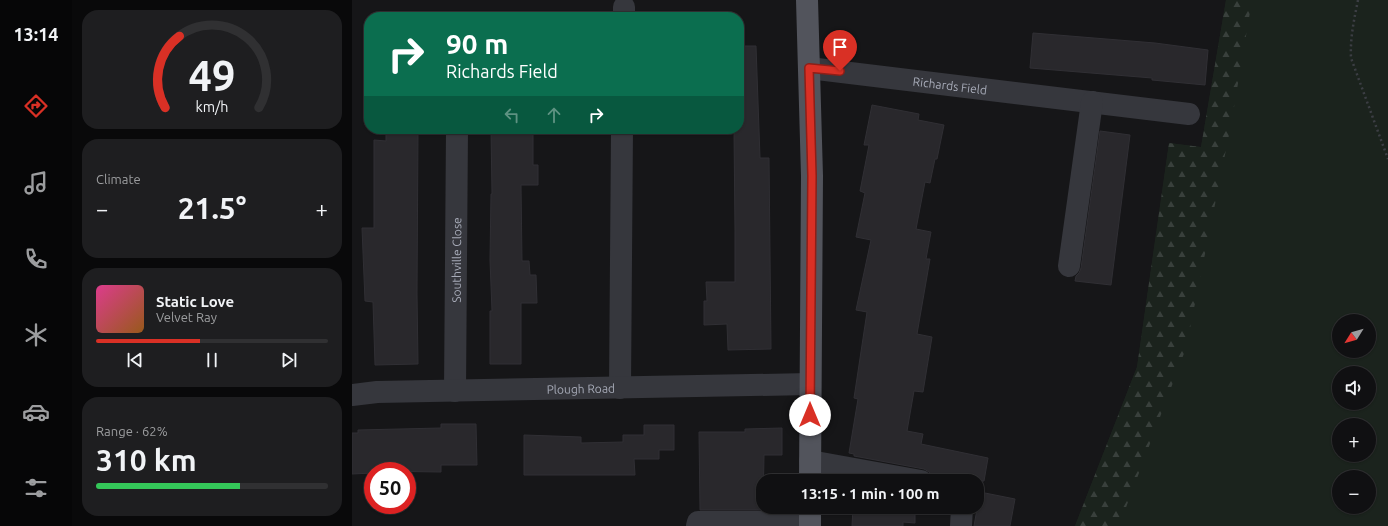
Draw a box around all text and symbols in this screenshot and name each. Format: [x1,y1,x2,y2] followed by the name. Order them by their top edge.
[13,24,59,44] text: 13:14
[380,28,432,80] icon: right
[446,28,508,59] text: 90 m
[823,30,857,71] pin
[829,36,851,58] icon: arrive
[189,51,235,98] text: 49
[446,61,558,81] text: Richards Field
[912,74,988,96] street label: Richards Field
[22,92,50,120] icon: directions
[196,98,228,114] text: km/h
[501,104,523,126] icon: left
[543,104,565,126] icon: ahead
[585,104,607,126] icon: right
[22,169,50,197] icon: music
[96,172,141,186] text: Climate
[178,191,246,225] text: 21.5°
[96,196,108,221] text: −
[316,196,328,221] text: +
[449,217,463,303] street label: Southville Close
[22,245,50,273] icon: phone
[156,293,234,310] text: Static Love
[156,310,217,324] text: Velvet Ray
[1332,314,1376,358] north arrow
[1332,314,1376,514] map controls
[22,321,50,349] icon: climate
[124,349,146,371] icon: previous
[201,349,223,371] icon: pause
[278,349,300,371] icon: next
[1332,366,1376,410] button: sound
[546,381,615,395] street label: Plough Road
[789,394,831,436] position arrow
[22,398,50,426] icon: car
[1332,418,1376,462] button: +
[96,424,168,438] text: Range · 62%
[96,443,197,477] text: 310 km
[364,462,416,514] speed limit sign: 50
[1332,470,1376,514] button: −
[22,474,50,502] icon: filters
[801,485,939,502] text: 13:15 · 1 min · 100 m

